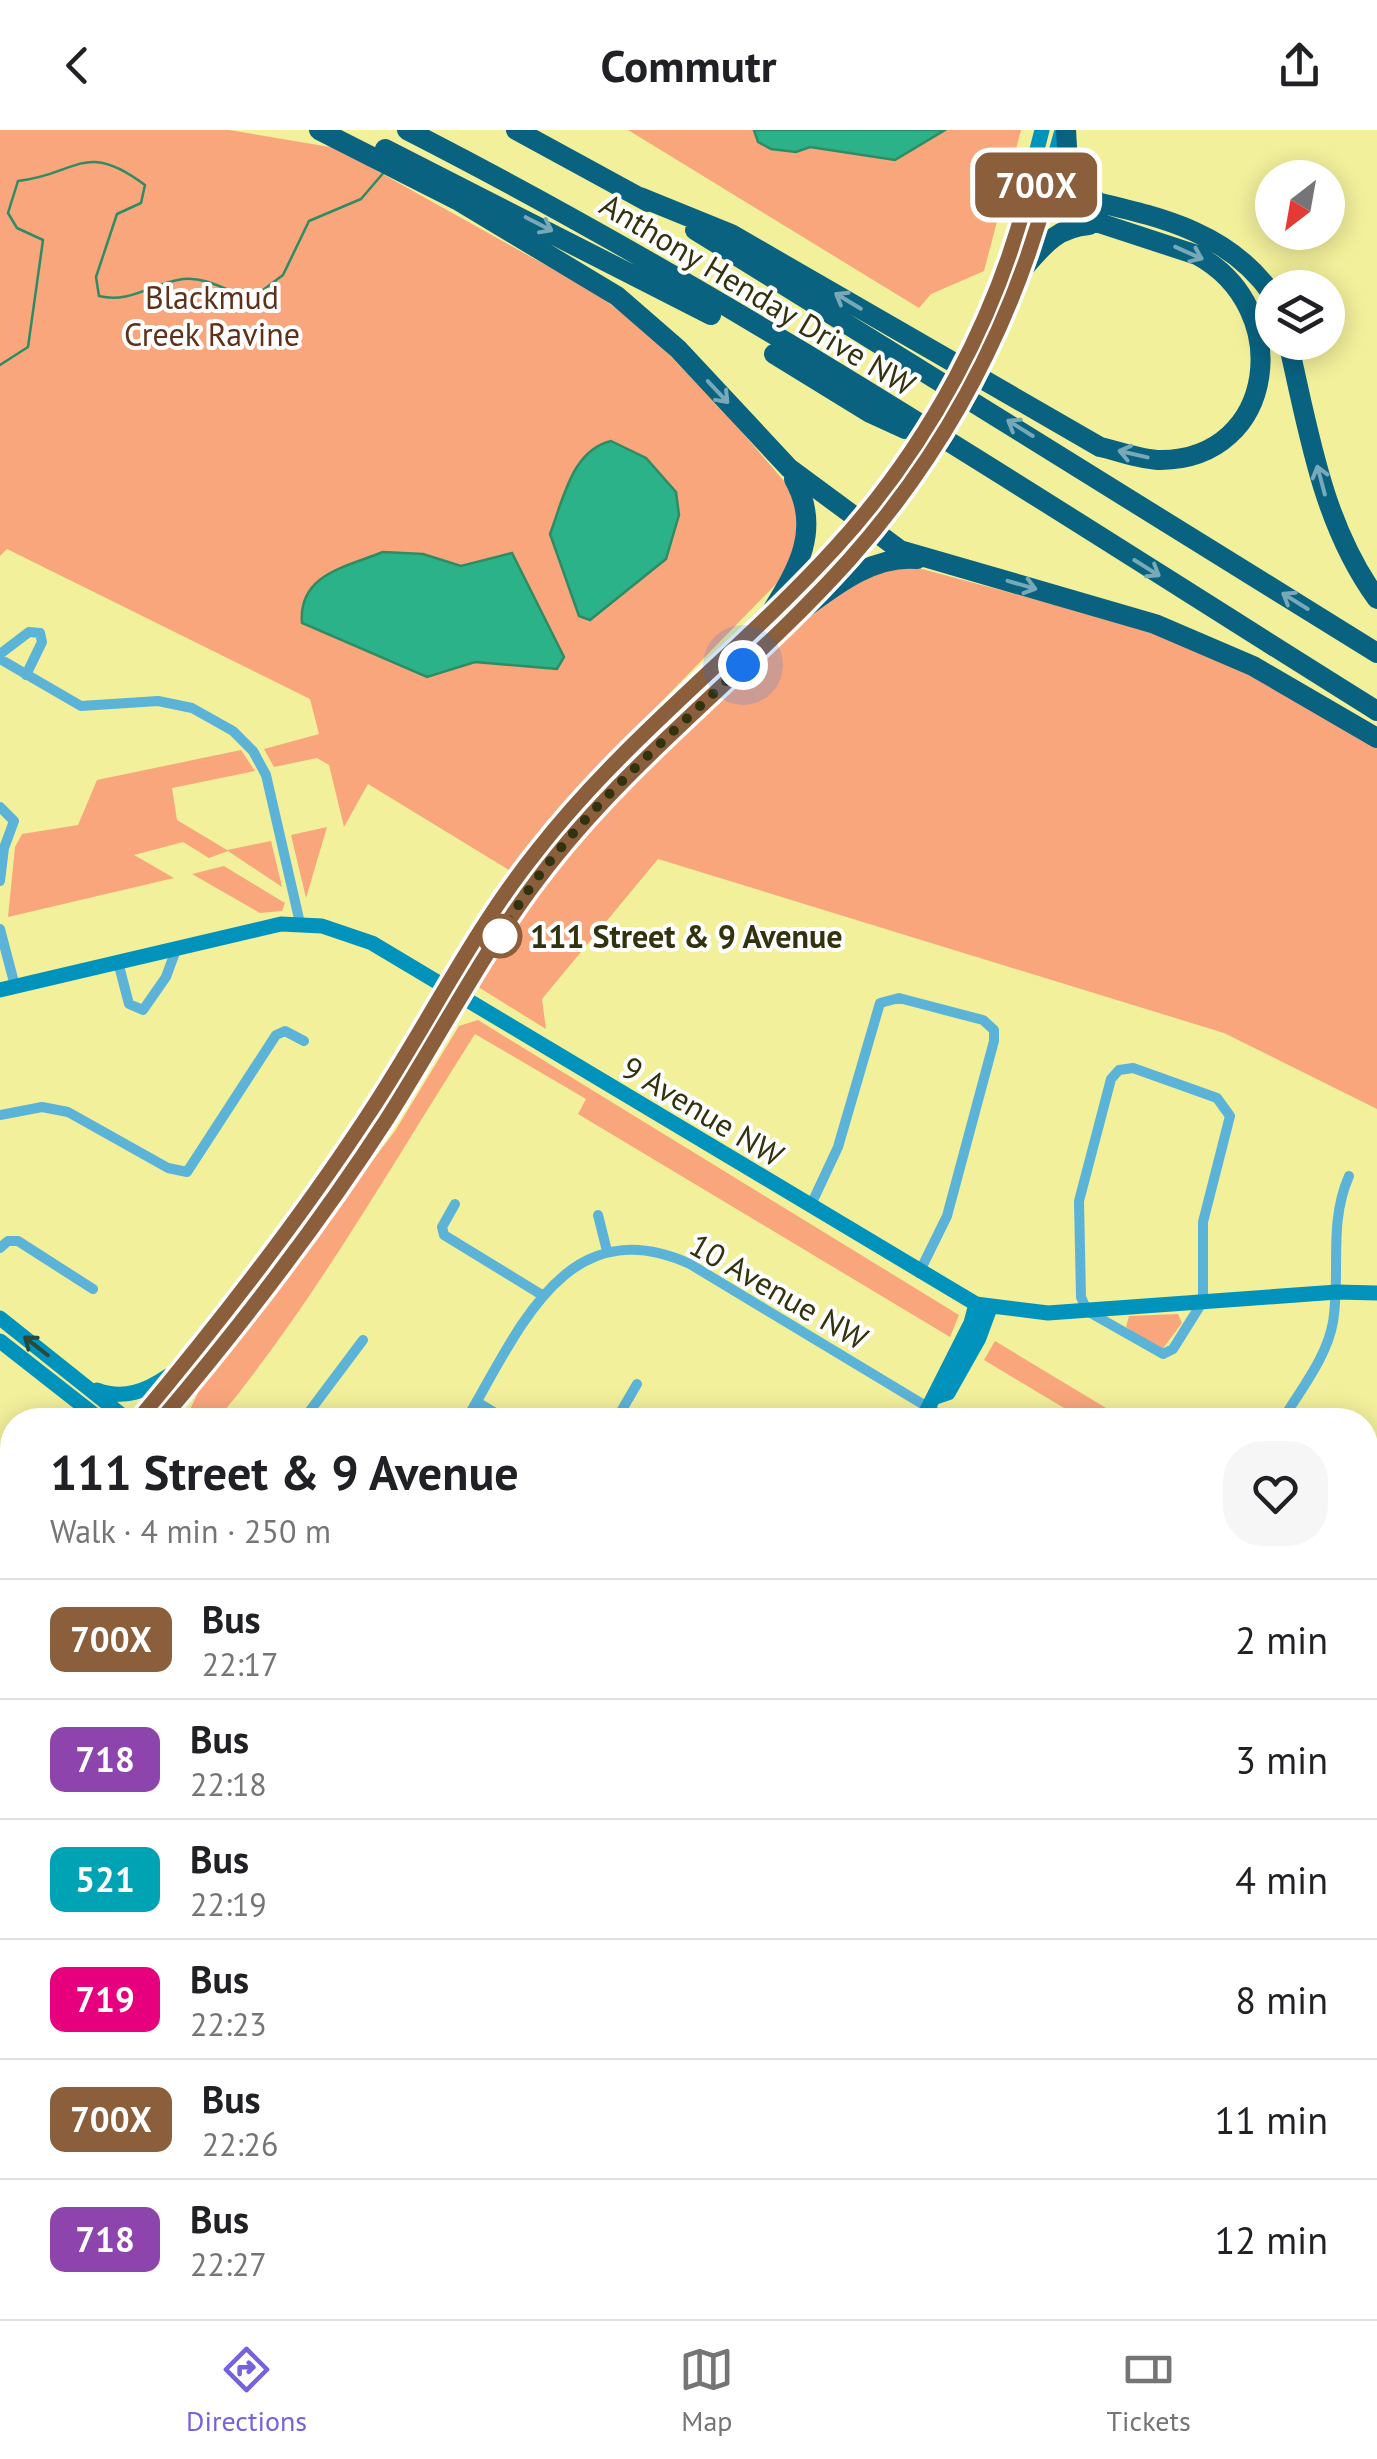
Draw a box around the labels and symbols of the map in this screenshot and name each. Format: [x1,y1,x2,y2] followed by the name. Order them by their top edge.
[966,152,1106,218] line badge: 700X
[1255,160,1345,250] north arrow
[593,183,924,405] street label: Anthony Henday Drive NW
[524,215,554,234] one-way arrow
[1173,244,1203,263] one-way arrow
[124,276,300,355] park label: Blackmud Creek Ravine
[834,291,863,311] one-way arrow
[706,379,729,404] one-way arrow
[1006,418,1034,438] one-way arrow
[1118,444,1150,462] one-way arrow
[1310,465,1329,496] one-way arrow
[1132,557,1161,578] one-way arrow
[1006,577,1037,595] one-way arrow
[1281,591,1309,612] one-way arrow
[718,640,768,690] your location
[479,915,521,957] marker: 111 Street & 9 Avenue
[530,915,842,957] place label: 111 Street & 9 Avenue
[614,1046,792,1176] street label: 9 Avenue NW
[682,1223,876,1359] street label: 10 Avenue NW
[23,1335,49,1357] one-way arrow

